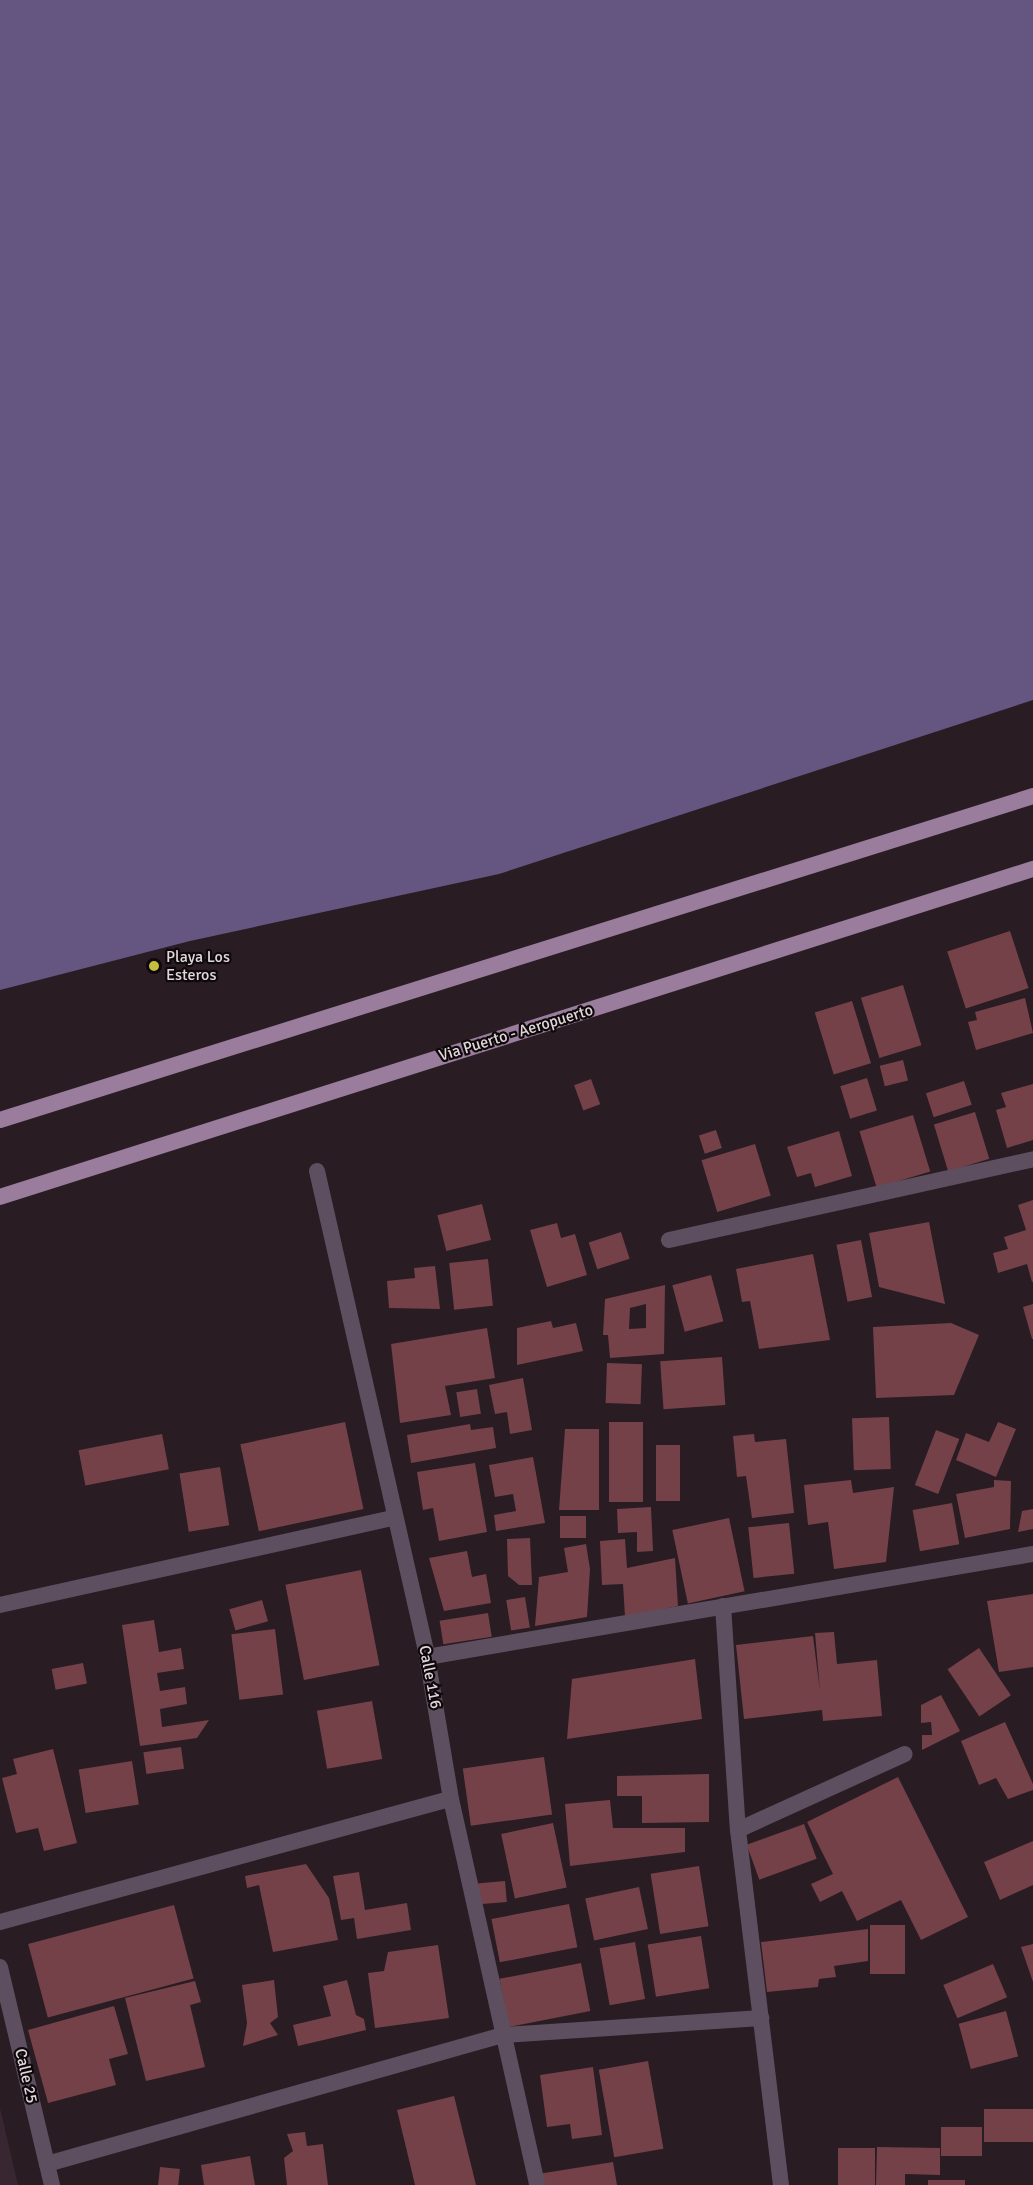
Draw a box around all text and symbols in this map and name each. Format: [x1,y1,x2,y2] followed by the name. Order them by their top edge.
[166,947,230,985] place label: Playa Los Esteros
[147,959,161,973] marker: Playa Los Esteros
[437,1000,595,1066] street label: Via Puerto - Aeropuerto
[414,1644,446,1710] street label: Calle 116
[10,2047,42,2105] street label: Calle 25

